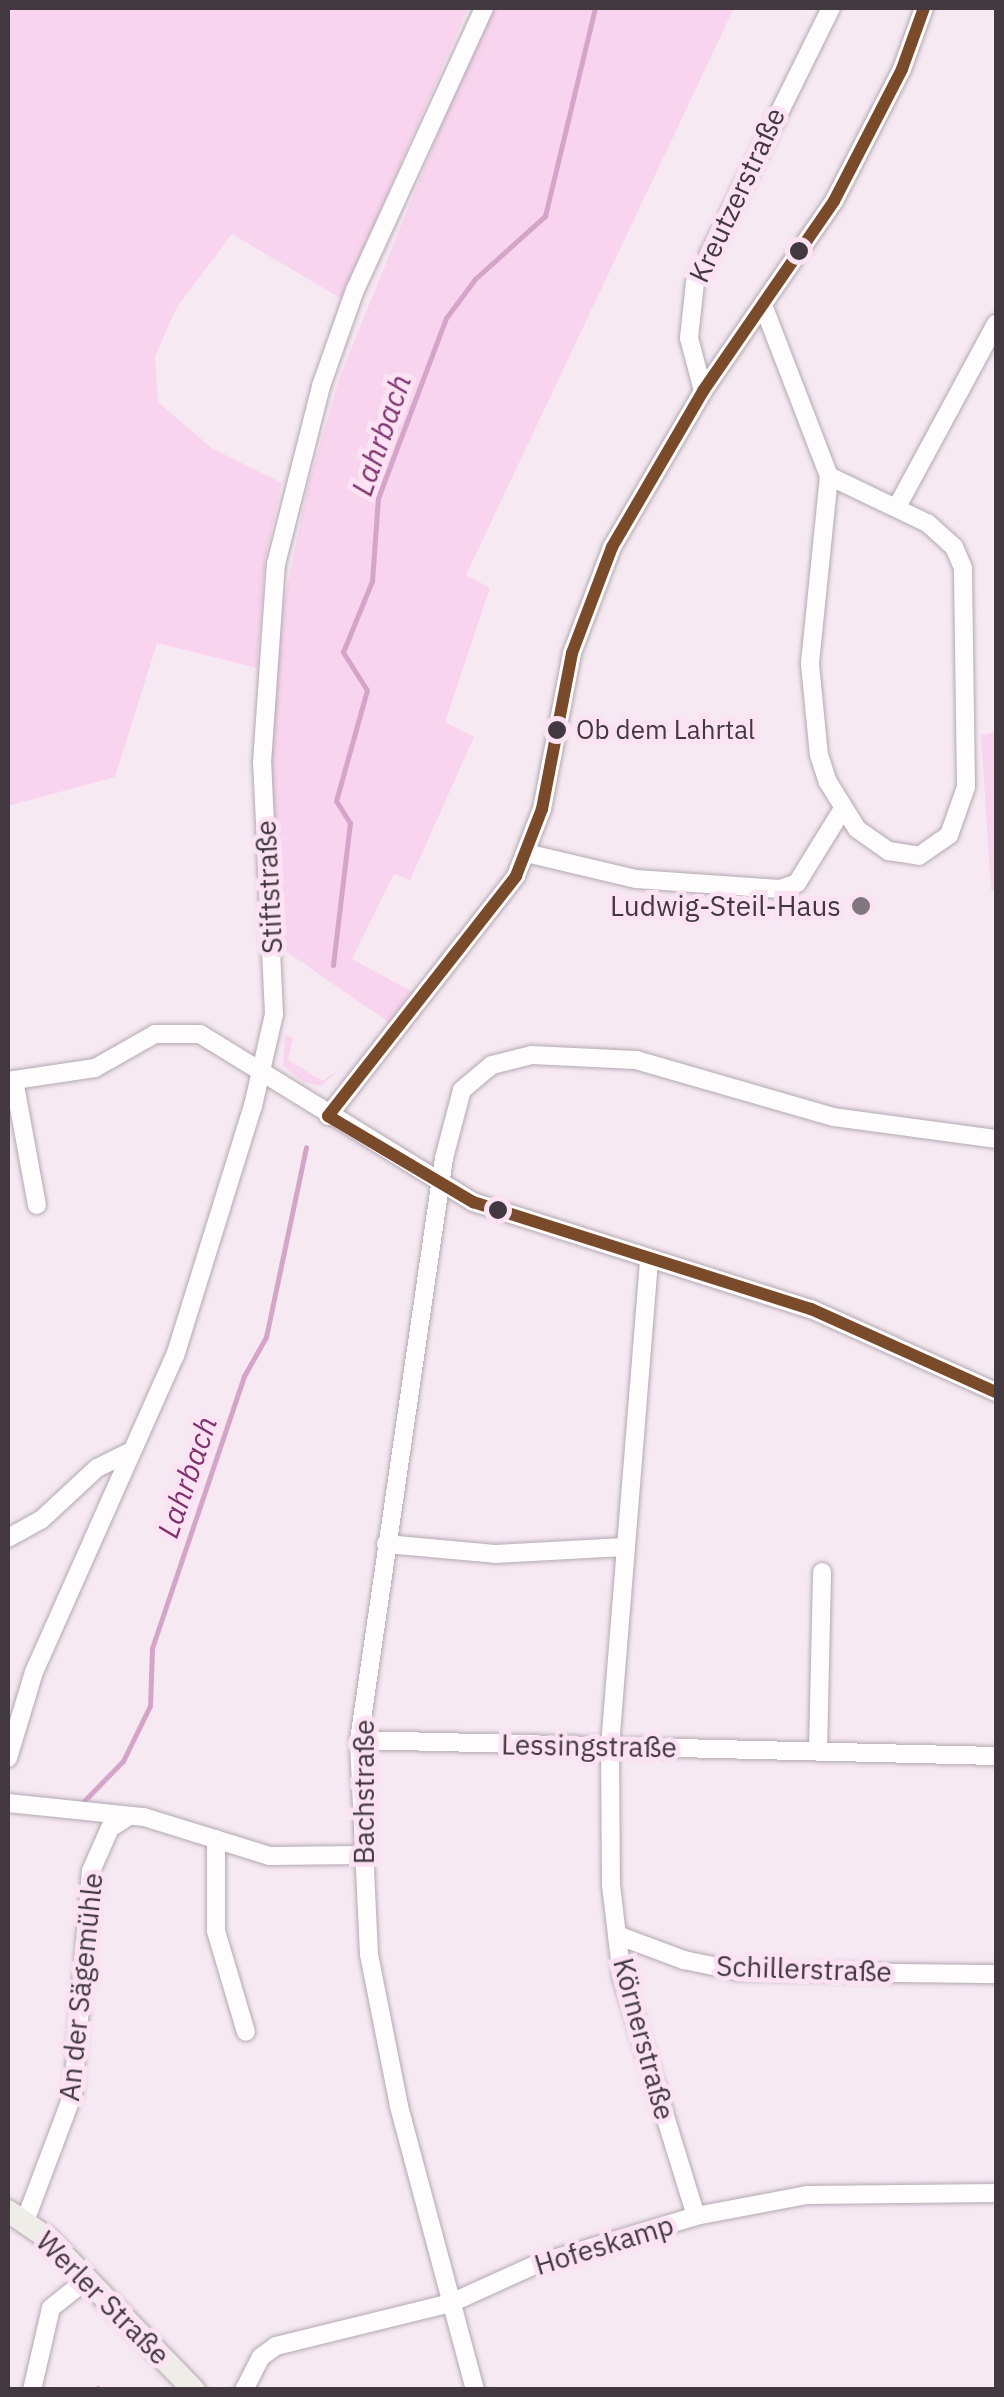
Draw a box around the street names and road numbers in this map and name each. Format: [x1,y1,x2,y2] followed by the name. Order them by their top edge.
[682,102,792,288] street label: Kreutzerstraße
[249,819,289,955] street label: Stiftstraße
[347,1720,381,1864] street label: Bachstraße
[501,1728,677,1764] street label: Lessingstraße
[52,1871,110,2103] street label: An der Sägemühle
[716,1949,892,1989] street label: Schillerstraße
[606,1954,682,2124] street label: Körnerstraße
[530,2208,678,2282] street label: Hofeskamp
[29,2224,177,2372] street label: Werler Straße

